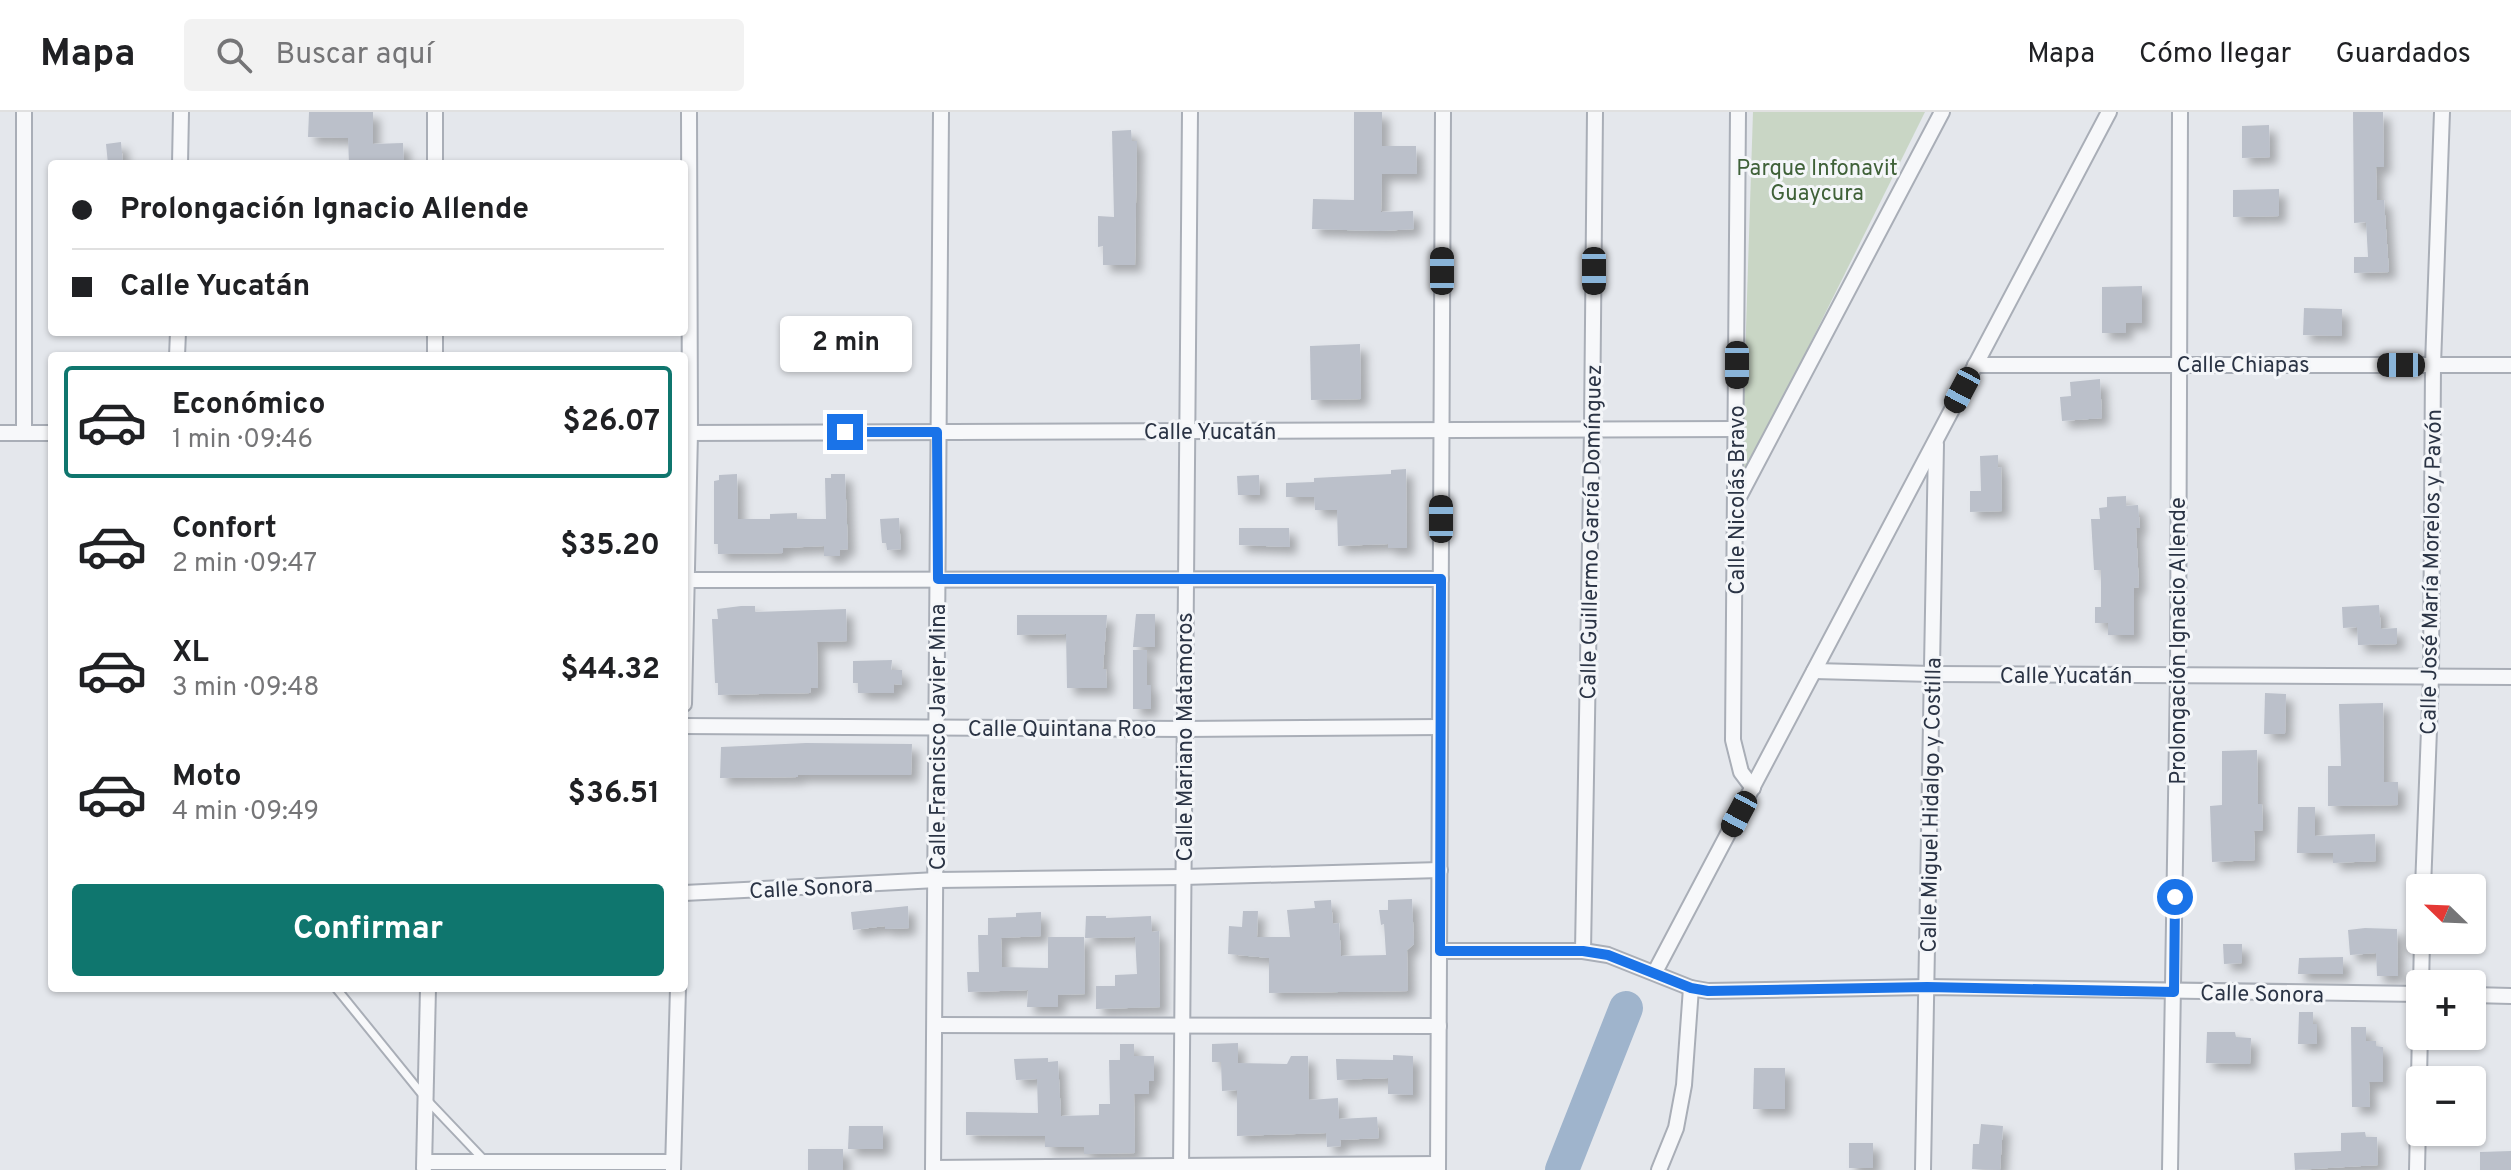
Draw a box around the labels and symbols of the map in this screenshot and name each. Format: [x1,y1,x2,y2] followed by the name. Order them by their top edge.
[1736,156,1898,208] park label: Parque Infonavit Guaycura
[1430,247,1454,295] car
[1582,247,1606,295] car
[779,316,911,372] callout: 2 min
[1725,341,1749,389] car
[2176,353,2310,380] street label: Calle Chiapas
[2377,353,2425,377] car
[1940,363,1984,417] car
[1576,364,1609,700] street label: Calle Guillermo García Domínguez
[1725,405,1752,595] street label: Calle Nicolás Bravo
[2416,409,2449,735] street label: Calle José María Morelos y Pavón
[827,414,863,450] route end
[1144,420,1276,447] street label: Calle Yucatán
[1429,495,1453,543] car
[2166,497,2193,785] street label: Prolongación Ignacio Allende
[926,604,953,870] street label: Calle Francisco Javier Mina
[1173,612,1200,862] street label: Calle Mariano Matamoros
[1916,657,1949,953] street label: Calle Miguel Hidalgo y Costilla
[2000,664,2132,691] street label: Calle Yucatán
[968,717,1156,744] street label: Calle Quintana Roo
[1717,787,1761,841] car
[749,873,874,906] street label: Calle Sonora
[2406,874,2486,954] north arrow
[2157,879,2193,915] route start
[2200,981,2324,1010] street label: Calle Sonora

